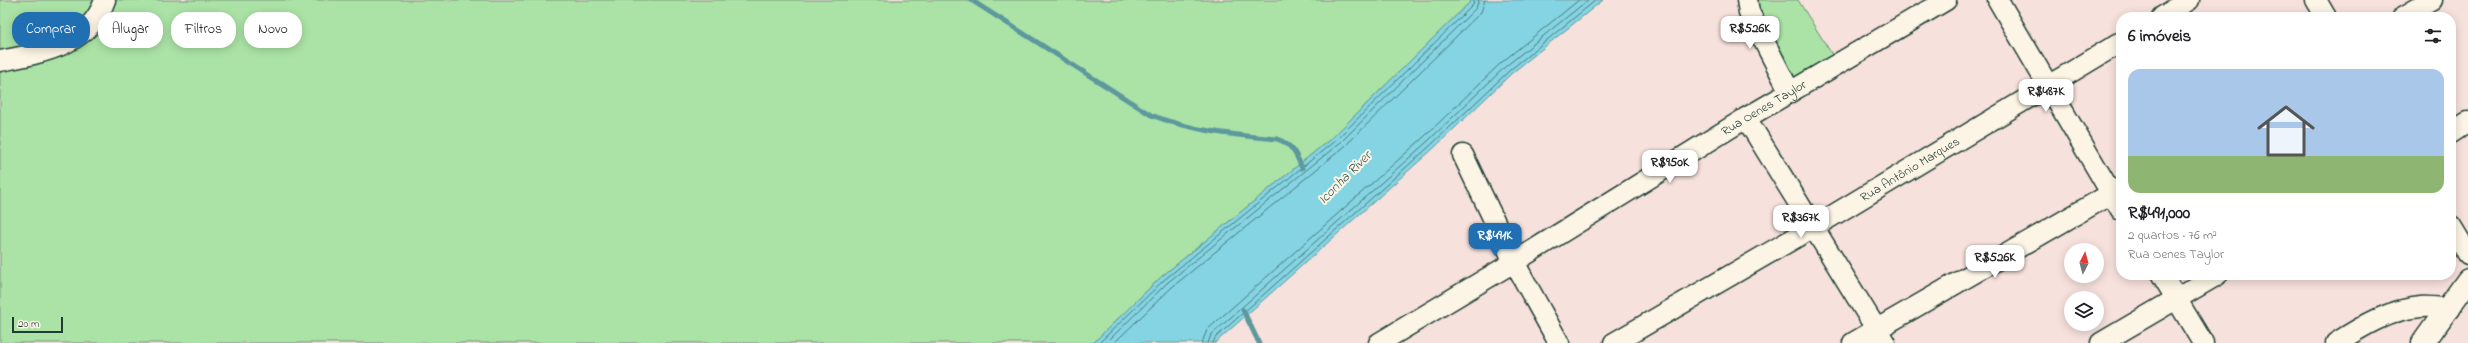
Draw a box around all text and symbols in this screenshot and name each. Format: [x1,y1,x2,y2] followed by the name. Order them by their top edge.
[12,12,90,48] chip: Comprar
[98,12,163,48] chip: Alugar
[171,12,236,48] chip: Filtros
[244,12,302,48] chip: Novo
[1717,16,1783,50] pin: R$526K
[1730,19,1770,38] text: R$526K
[2128,24,2191,49] text: 6 imóveis
[2422,25,2444,47] icon: filters
[1718,74,1811,141] street label: Rua Oenes Taylor
[2013,79,2079,113] pin: R$487K
[2028,82,2064,101] text: R$487K
[2250,95,2322,167] icon: home
[1856,132,1964,207] street label: Rua Antônio Marques
[1313,145,1378,210] water label: Iconha River
[1637,150,1703,184] pin: R$950K
[1651,153,1689,172] text: R$950K
[2128,201,2190,226] text: R$491,000
[1768,205,1834,239] pin: R$367K
[1782,208,1820,227] text: R$367K
[1462,223,1528,257] pin: R$491K
[1478,226,1512,245] text: R$491K
[2128,226,2217,245] text: 2 quartos · 76 m²
[2064,243,2104,283] north arrow
[2064,243,2104,331] map controls
[1962,245,2028,279] pin: R$526K
[2128,245,2224,264] text: Rua Oenes Taylor
[1975,248,2015,267] text: R$526K
[2064,291,2104,331] button: layers
[12,315,63,334] scale bar
[18,316,40,332] text: 20 m

